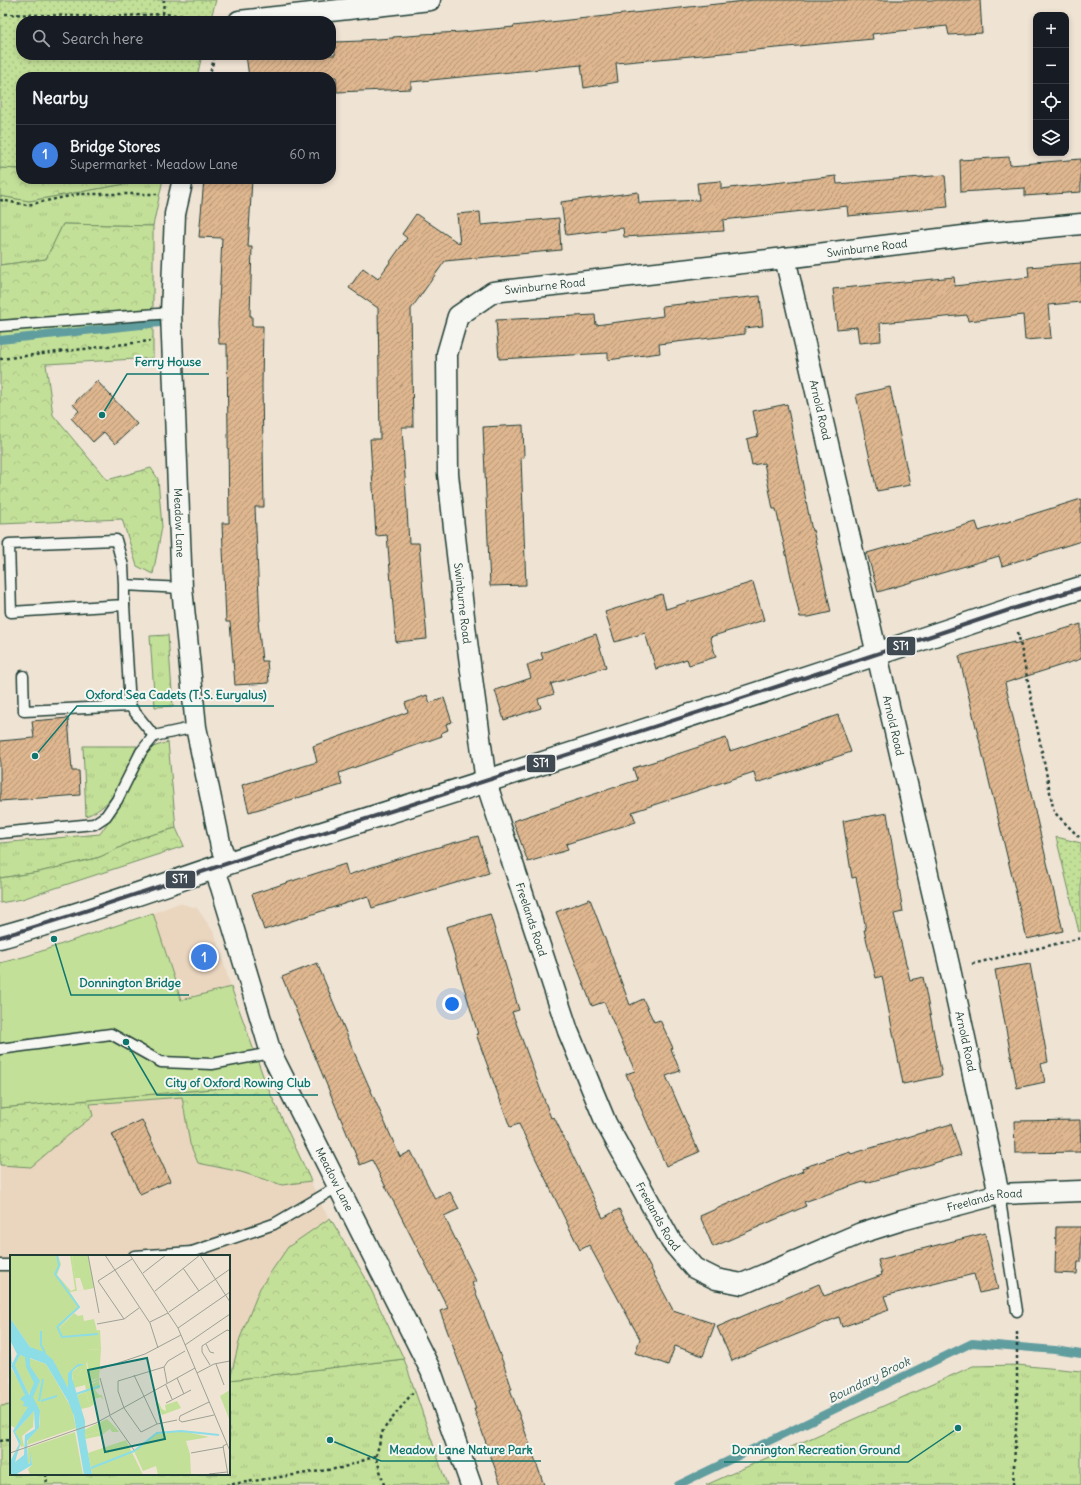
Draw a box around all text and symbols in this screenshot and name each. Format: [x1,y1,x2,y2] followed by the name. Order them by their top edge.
[1033,12,1069,156] map controls
[1033,12,1069,48] button: +
[16,16,336,60] search box
[30,27,52,49] icon: search
[62,29,143,48] text: Search here
[1033,48,1069,84] button: −
[1033,84,1069,120] button: locate
[32,87,88,109] text: Nearby
[1033,120,1069,156] button: layers
[70,137,160,156] text: Bridge Stores
[42,146,48,163] text: 1
[289,146,320,163] text: 60 m
[70,156,238,173] text: Supermarket · Meadow Lane
[826,236,909,260] street label: Swinburne Road
[504,275,587,297] street label: Swinburne Road
[127,350,209,374] callout: Ferry House
[135,354,202,370] text: Ferry House
[806,378,834,442] street label: Arnold Road
[171,488,188,558] street label: Meadow Lane
[451,562,474,645] street label: Swinburne Road
[886,636,916,656] line badge: ST1
[893,639,909,653] text: ST1
[77,682,274,706] callout: Oxford Sea Cadets (T. S. Euryalus)
[85,687,267,703] text: Oxford Sea Cadets (T. S. Euryalus)
[880,694,907,758] street label: Arnold Road
[526,754,556,773] line badge: ST1
[533,756,549,770] text: ST1
[165,870,196,889] line badge: ST1
[172,872,188,886] text: ST1
[513,881,550,959] street label: Freelands Road
[191,942,217,972] pin: 1
[71,971,189,995] callout: Donnington Bridge
[79,975,181,991] text: Donnington Bridge
[442,994,462,1014] your location
[952,1010,979,1073] street label: Arnold Road
[157,1071,318,1095] callout: City of Oxford Rowing Club
[165,1075,311,1091] text: City of Oxford Rowing Club
[313,1145,356,1214] street label: Meadow Lane
[633,1180,684,1254] street label: Freelands Road
[945,1186,1023,1215] street label: Freelands Road
[10,1255,230,1475] inset map
[825,1353,913,1406] water label: Boundary Brook
[381,1437,541,1461] callout: Meadow Lane Nature Park
[724,1438,908,1462] callout: Donnington Recreation Ground
[389,1442,533,1457] text: Meadow Lane Nature Park
[732,1442,900,1458] text: Donnington Recreation Ground

